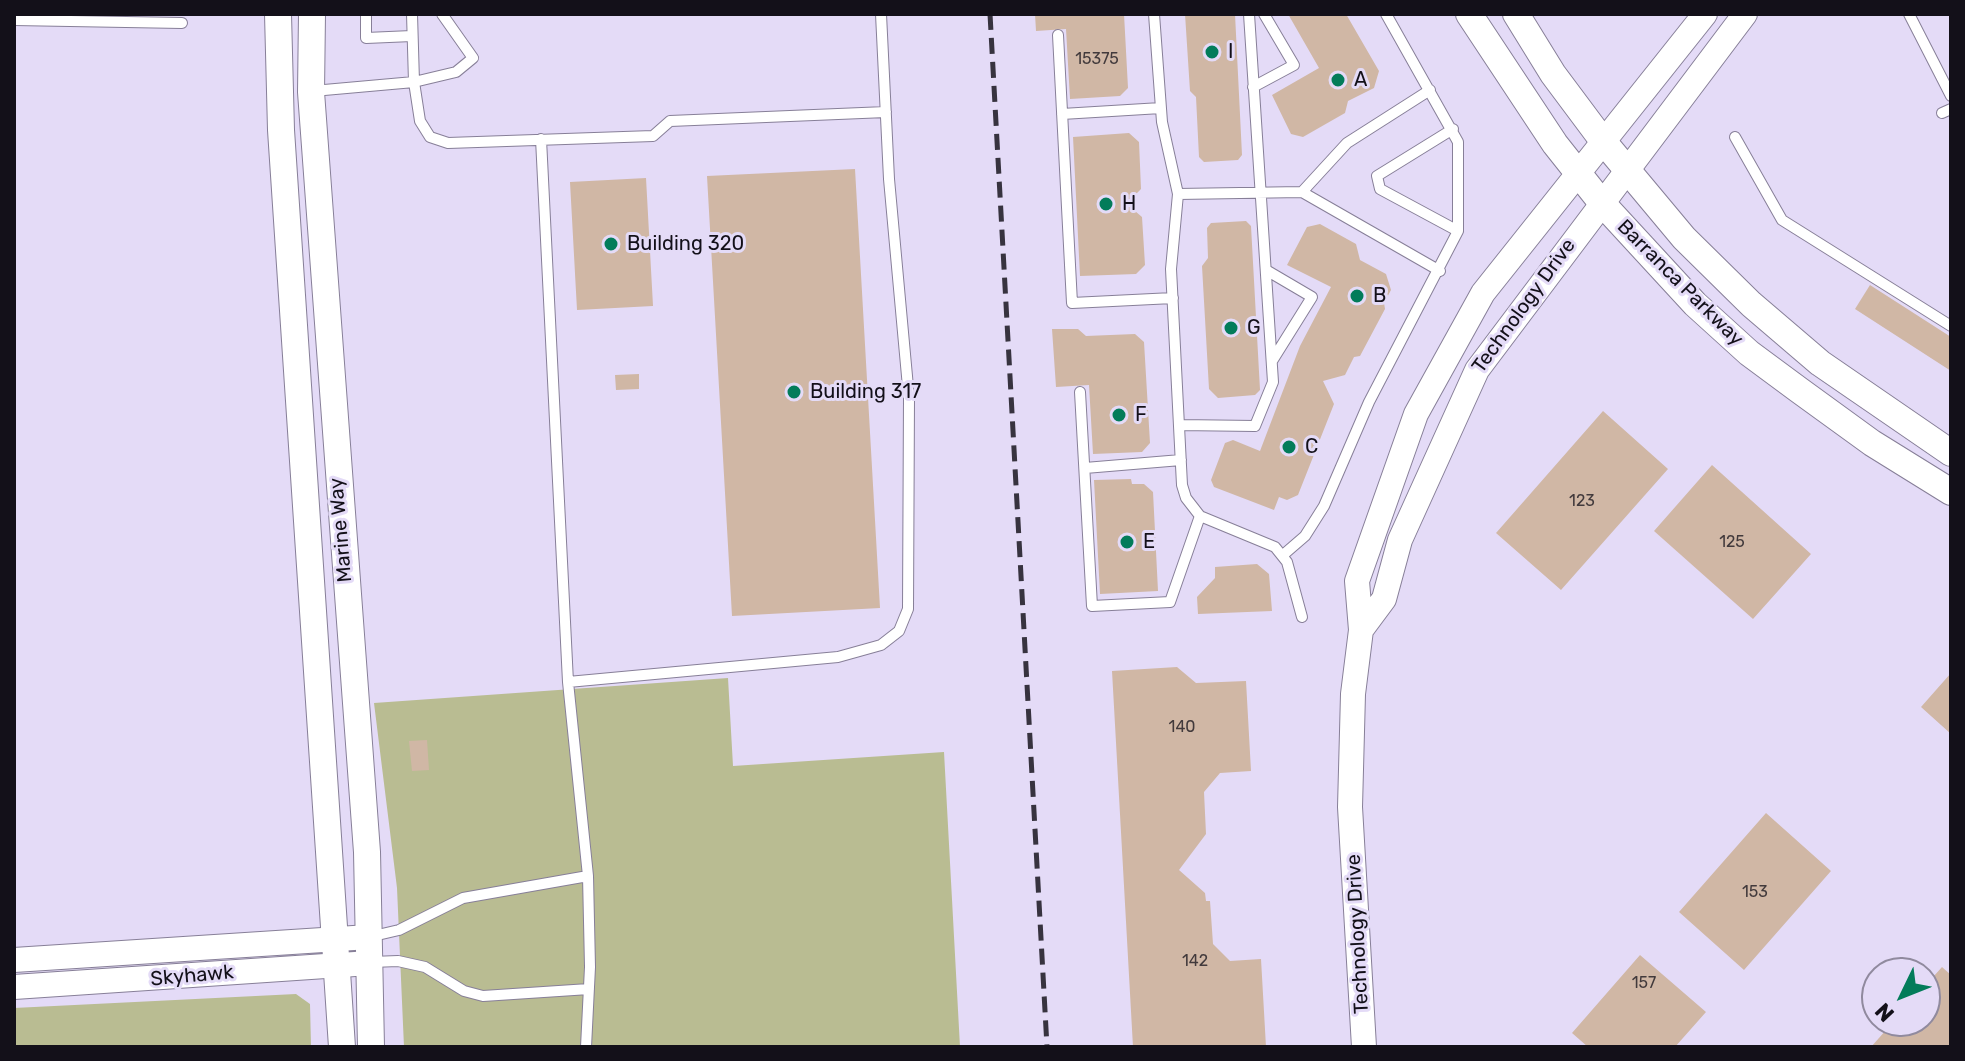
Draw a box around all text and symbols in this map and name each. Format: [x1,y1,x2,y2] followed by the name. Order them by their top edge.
[1228,40,1233,64] place label: I
[1203,43,1221,61] marker: I
[1075,49,1119,69] house number: 15375
[1354,68,1367,92] place label: A
[1329,71,1347,89] marker: A
[1122,192,1136,216] place label: H
[1097,195,1115,213] marker: H
[1612,215,1748,351] street label: Barranca Parkway
[627,232,744,256] place label: Building 320
[1467,234,1581,378] street label: Technology Drive
[602,235,620,253] marker: Building 320
[1373,284,1386,308] place label: B
[1348,287,1366,305] marker: B
[1247,316,1261,340] place label: G
[1222,319,1240,337] marker: G
[810,380,921,404] place label: Building 317
[785,383,803,401] marker: Building 317
[1135,403,1147,427] place label: F
[1110,406,1128,424] marker: F
[1305,435,1318,459] place label: C
[1280,438,1298,456] marker: C
[324,477,358,583] street label: Marine Way
[1569,491,1595,511] house number: 123
[1143,530,1155,554] place label: E
[1719,532,1745,552] house number: 125
[1118,533,1136,551] marker: E
[1169,717,1195,737] house number: 140
[1342,853,1374,1015] street label: Technology Drive
[1742,882,1768,902] house number: 153
[1182,951,1208,971] house number: 142
[1861,957,1941,1037] north arrow
[149,960,235,992] street label: Skyhawk
[1632,973,1656,993] house number: 157
[1869,997,1900,1027] text: N

